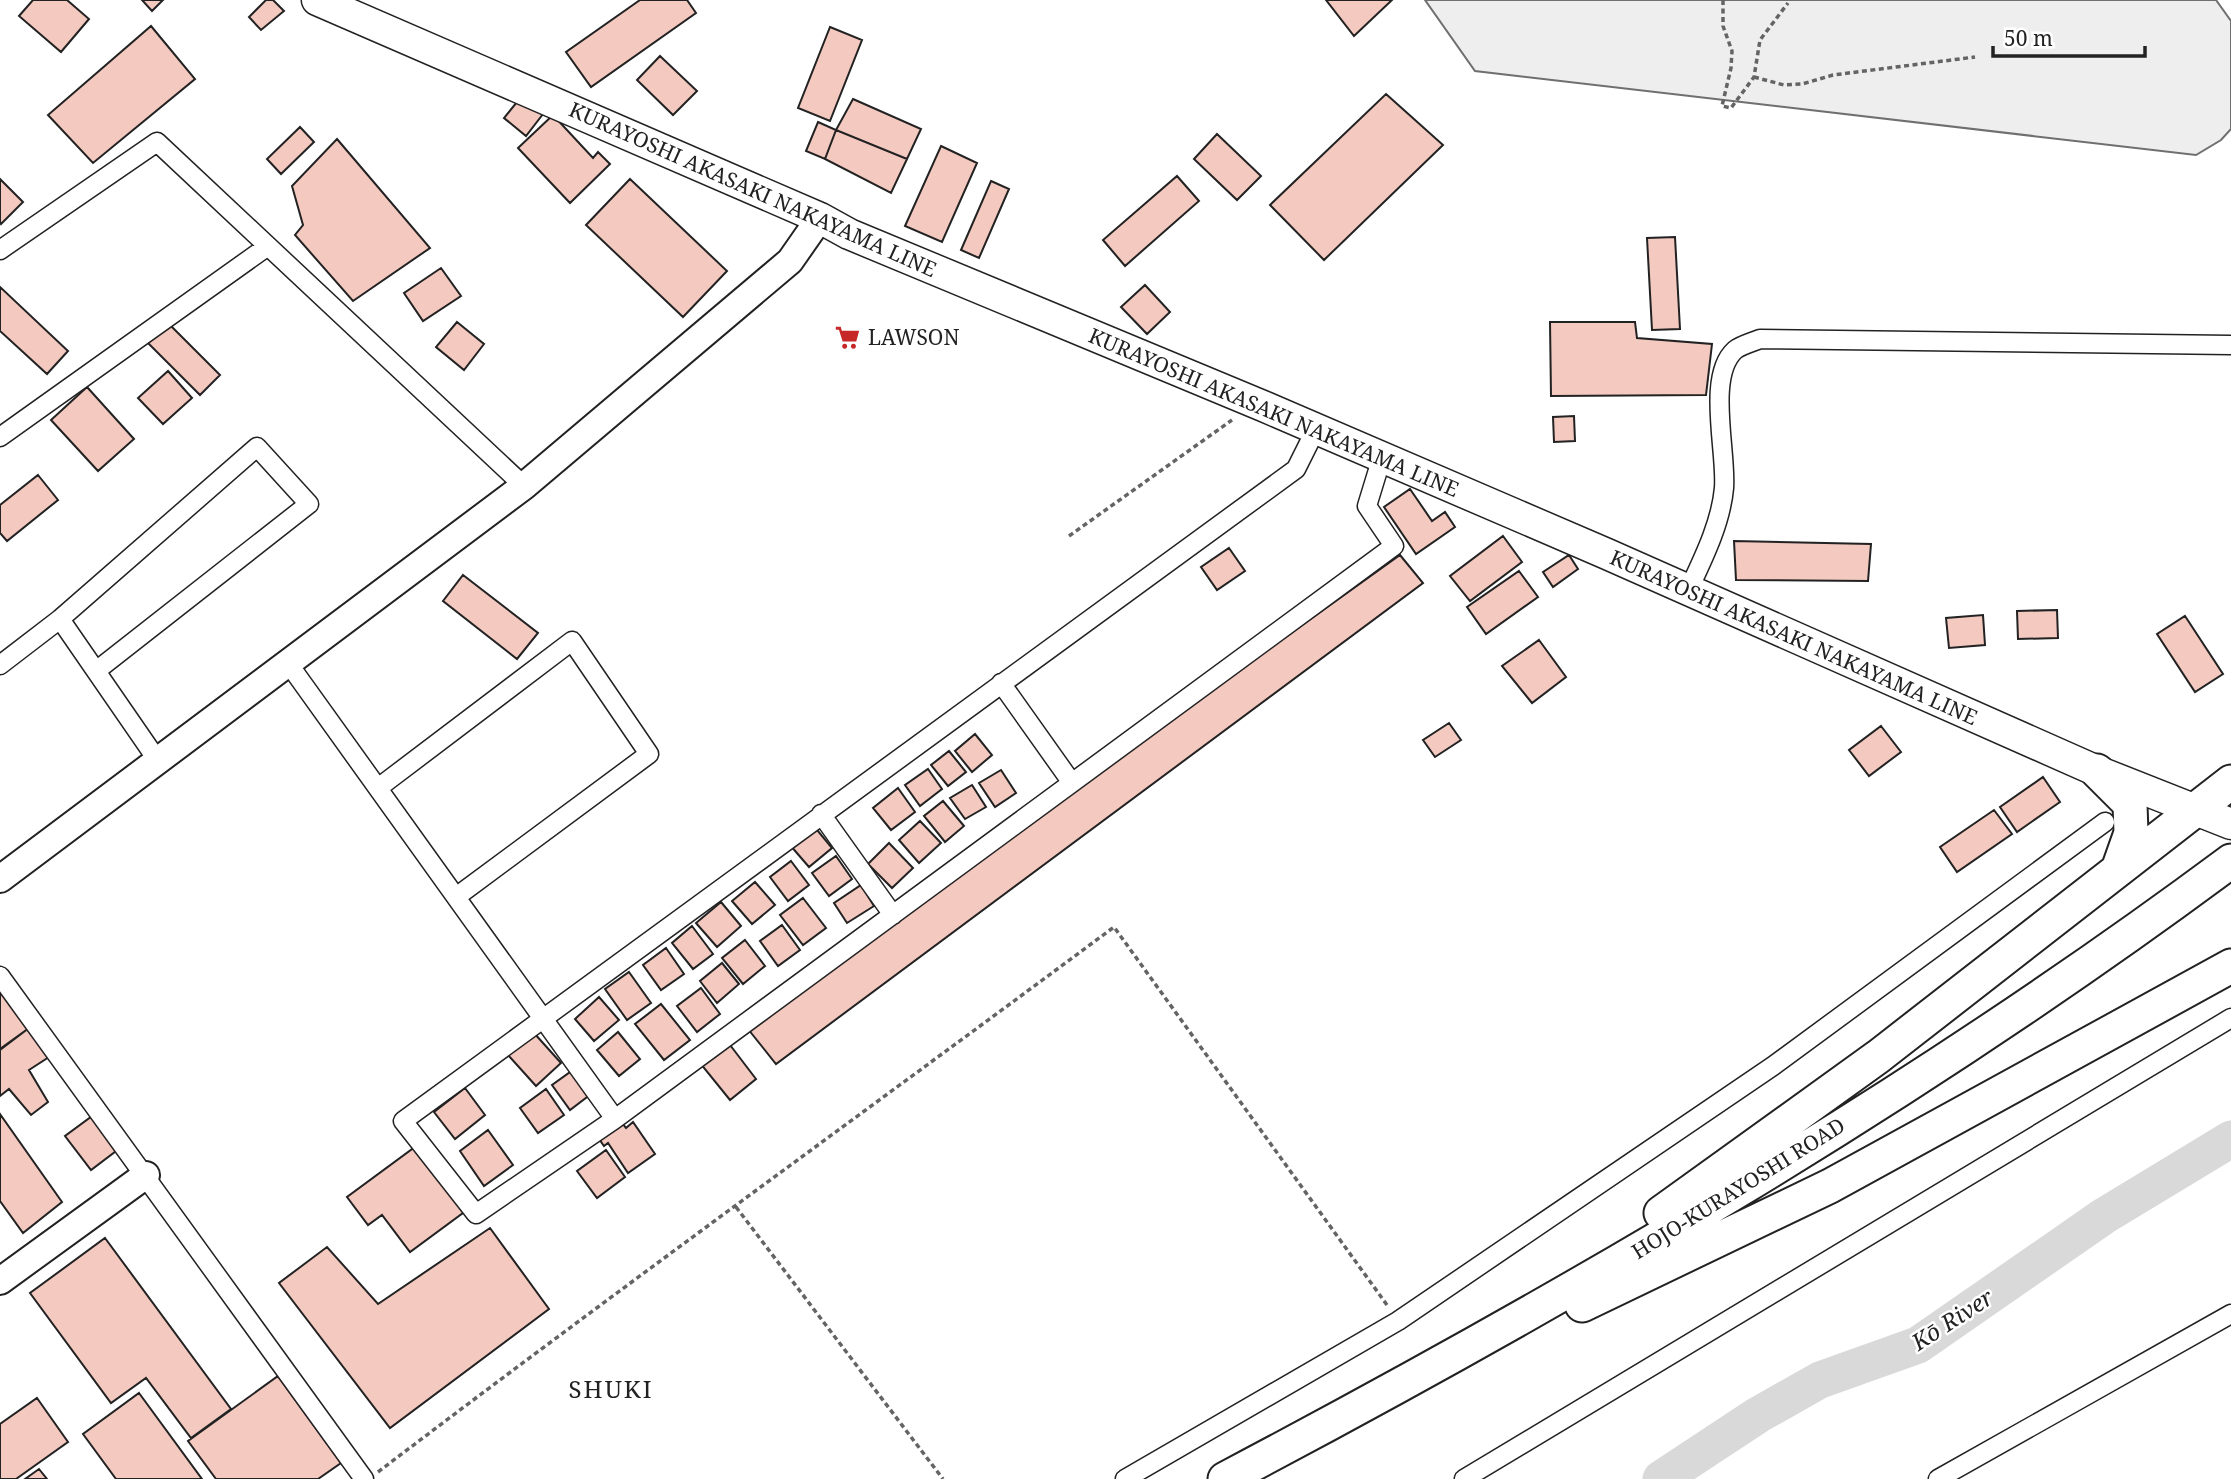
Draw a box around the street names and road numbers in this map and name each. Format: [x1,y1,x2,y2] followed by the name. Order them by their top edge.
[565,95,941,283] street label: KURAYOSHI AKASAKI NAKAYAMA LINE
[1085,321,1463,503] street label: KURAYOSHI AKASAKI NAKAYAMA LINE
[1606,543,1982,731] street label: KURAYOSHI AKASAKI NAKAYAMA LINE
[1626,1111,1850,1265] street label: HOJO-KURAYOSHI ROAD

